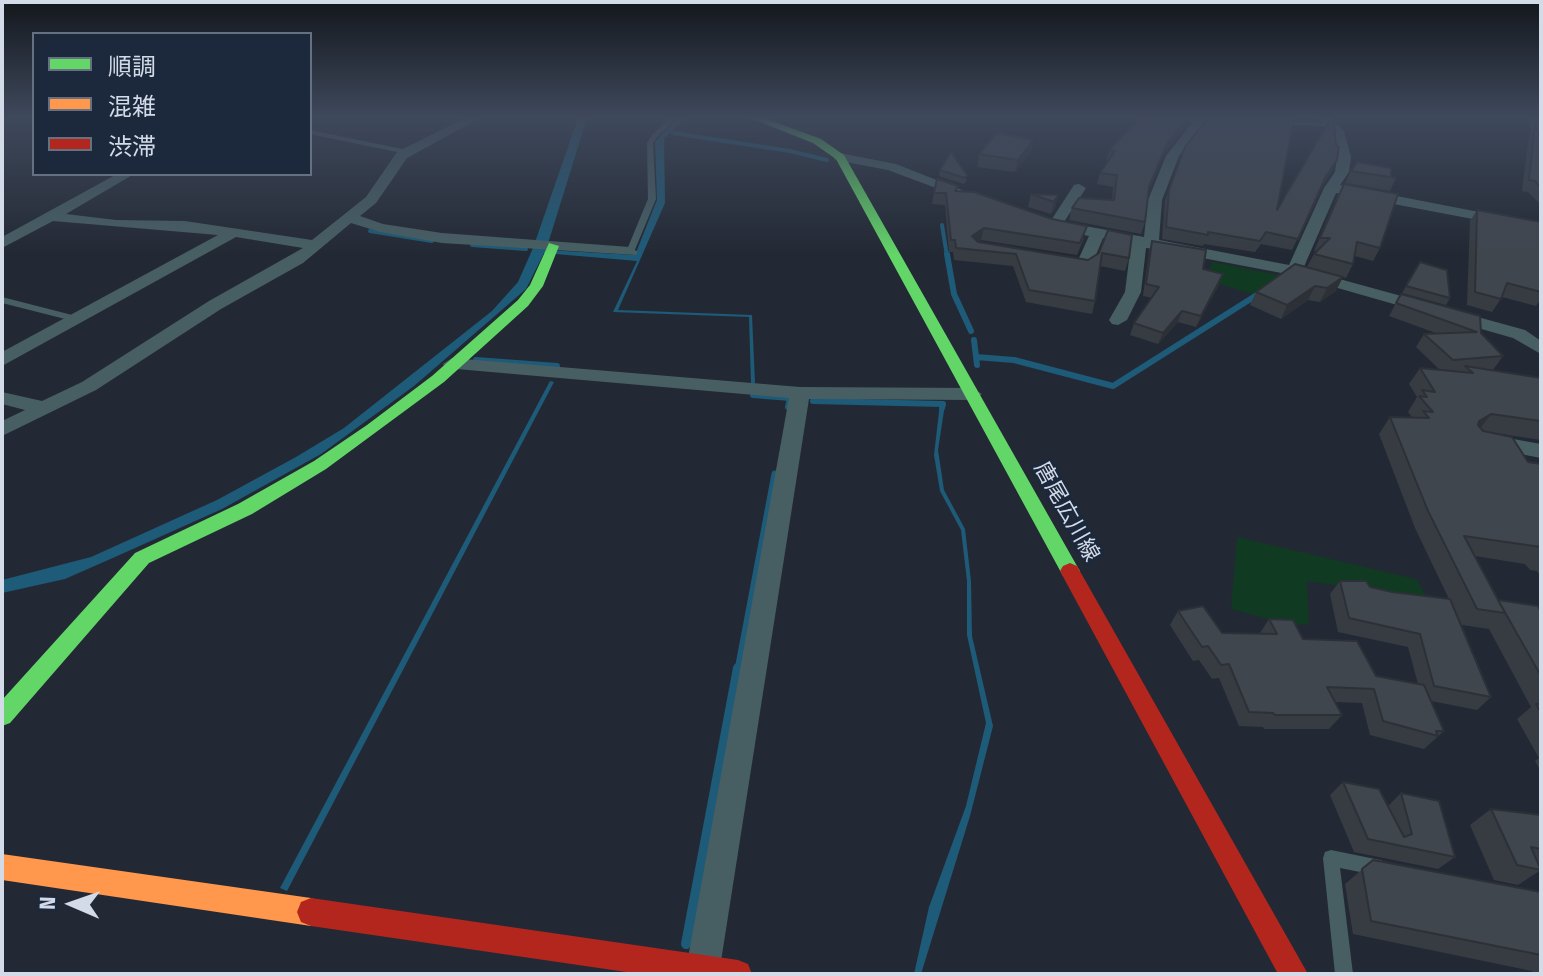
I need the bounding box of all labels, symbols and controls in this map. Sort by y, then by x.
legend [32,32,312,176]
text: 順調 [108,53,156,81]
text: 混雑 [108,93,156,121]
text: 渋滞 [108,133,156,161]
street label: 唐尾広川線 [1028,457,1104,567]
north arrow [32,864,112,944]
text: N [34,896,61,910]

